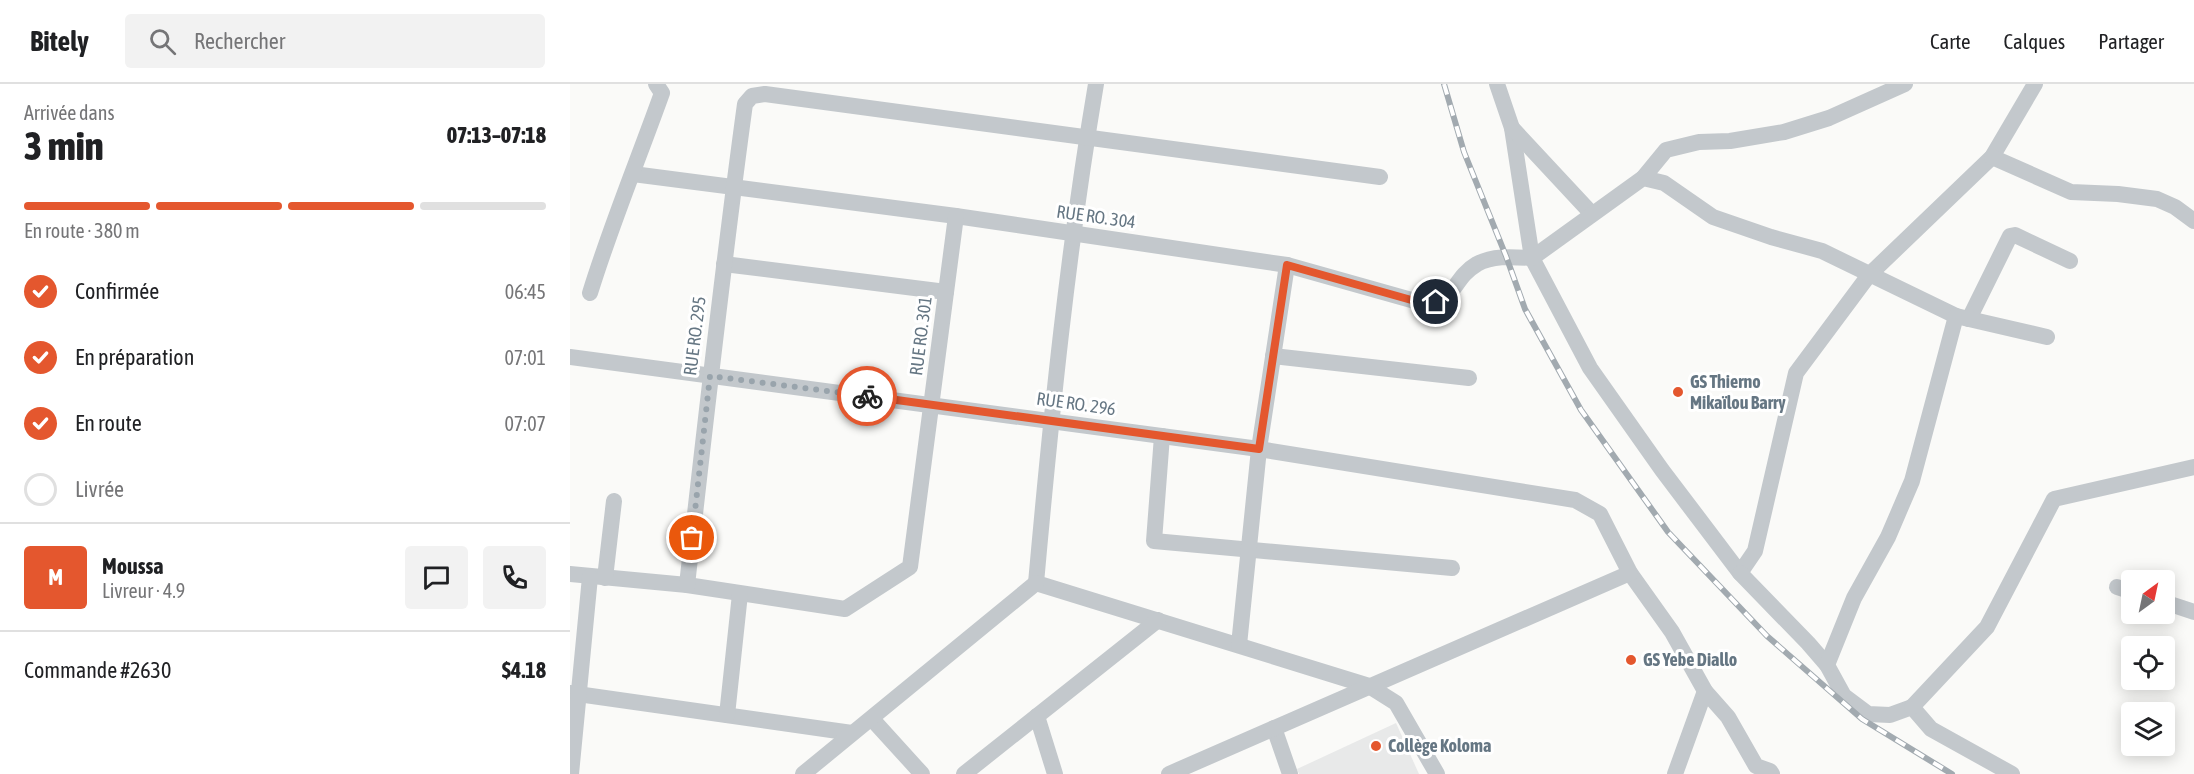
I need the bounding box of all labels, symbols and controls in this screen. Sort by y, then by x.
search box [125,14,545,68]
text: Bitely [30,25,89,57]
icon: search [146,25,179,58]
text: Rechercher [194,28,285,54]
text: Carte [1930,29,1971,53]
text: Calques [2004,29,2065,53]
text: Partager [2098,29,2164,53]
text: Arrivée dans [24,101,115,124]
text: 07:13–07:18 [447,122,546,148]
text: 3 min [24,124,104,168]
street label: RUE RO. 304 [1055,201,1137,232]
text: En route · 380 m [24,219,140,242]
icon: check [24,275,57,308]
pin [1410,276,1461,327]
text: Confirmée [75,278,159,304]
text: 06:45 [505,280,546,303]
icon: home [1419,285,1452,318]
street label: RUE RO. 295 [679,295,710,377]
street label: RUE RO. 301 [905,295,936,377]
icon: check [24,341,57,374]
text: En préparation [75,344,194,370]
text: 07:01 [504,346,546,369]
courier [837,366,897,426]
place label: GS Thierno Mikaïlou Barry [1690,371,1786,413]
icon: bike [851,380,884,413]
marker: GS Thierno Mikaïlou Barry [1671,385,1685,399]
street label: RUE RO. 296 [1035,388,1117,419]
icon: check [24,407,57,440]
text: En route [75,410,142,436]
text: 07:07 [504,412,546,435]
text: Livrée [75,476,124,502]
pin [666,512,717,563]
icon: bag [675,521,708,554]
button: chat [405,546,468,609]
button: phone [483,546,546,609]
text: Moussa [102,553,163,579]
text: M [48,564,63,590]
north arrow [2121,570,2175,624]
map controls [2121,570,2175,756]
text: Livreur · 4.9 [102,579,185,602]
button: locate [2121,636,2175,690]
place label: GS Yebe Diallo [1643,649,1737,670]
marker: GS Yebe Diallo [1624,653,1638,667]
text: Commande #2630 [24,657,171,683]
text: $4.18 [502,657,546,683]
button: layers [2121,702,2175,756]
place label: Collège Koloma [1388,735,1491,756]
marker: Collège Koloma [1369,739,1383,753]

